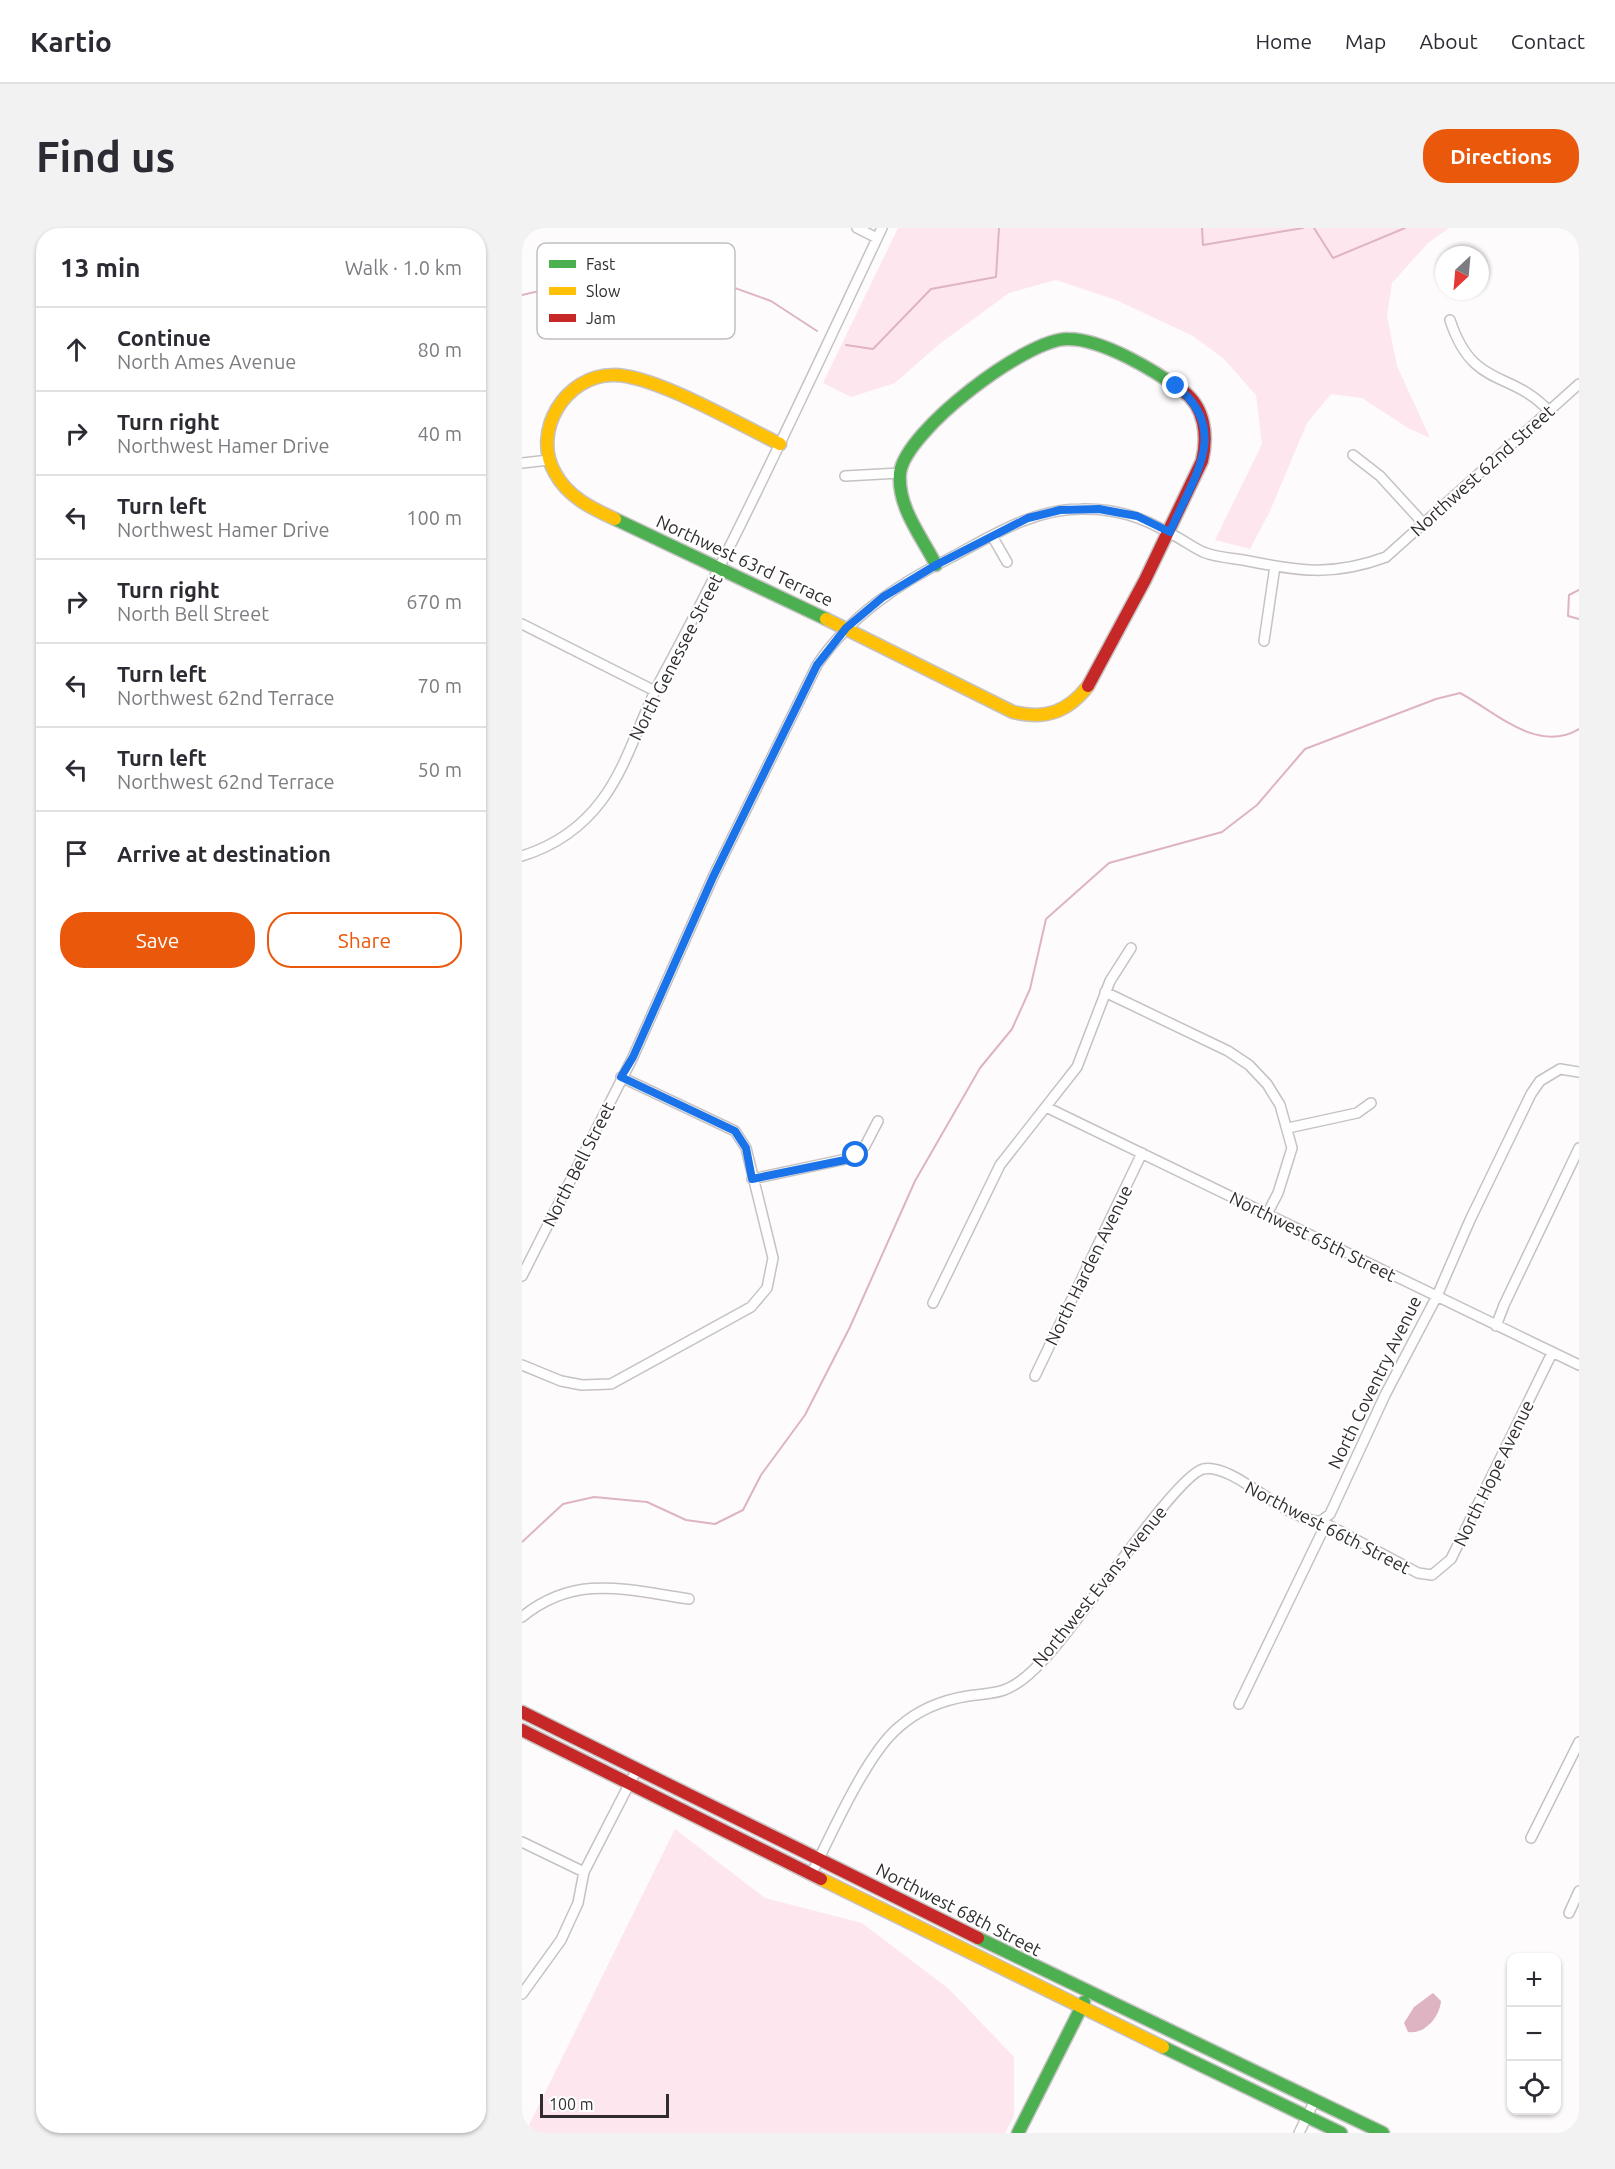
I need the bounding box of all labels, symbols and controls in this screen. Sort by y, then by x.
text: Kartio [30,26,112,57]
text: Home [1255,29,1312,53]
text: Map [1345,29,1386,53]
text: About [1419,29,1478,53]
text: Contact [1511,29,1585,53]
button: Directions [1423,129,1579,183]
text: Find us [36,133,175,180]
legend [537,243,735,339]
north arrow [1435,246,1489,300]
text: 13 min [60,253,140,282]
text: Fast [586,255,616,273]
text: Walk · 1.0 km [345,256,462,279]
text: Slow [586,282,621,300]
text: Jam [586,309,616,327]
text: Continue [117,325,211,350]
icon: ahead [60,333,93,366]
text: 80 m [418,338,462,361]
text: North Ames Avenue [117,350,296,373]
route end [1162,372,1188,398]
street label: Northwest 62nd Street [1406,400,1558,540]
text: Turn right [117,409,219,434]
icon: right [60,417,93,450]
text: 40 m [418,422,462,445]
text: Northwest Hamer Drive [117,434,329,457]
text: Turn left [117,493,207,518]
icon: left [60,501,93,534]
text: 100 m [406,506,462,529]
street label: Northwest 63rd Terrace [654,510,836,610]
text: Northwest Hamer Drive [117,518,329,541]
street label: North Genessee Street [624,571,726,743]
text: Turn right [117,577,219,602]
icon: right [60,585,93,618]
text: 670 m [406,590,462,613]
text: North Bell Street [117,602,269,625]
text: Turn left [117,661,207,686]
icon: left [60,669,93,702]
text: 70 m [418,674,462,697]
text: Northwest 62nd Terrace [117,686,335,709]
text: Turn left [117,745,207,770]
icon: left [60,753,93,786]
text: 50 m [418,758,462,781]
text: Northwest 62nd Terrace [117,770,335,793]
icon: arrive [60,837,93,870]
text: Arrive at destination [117,841,331,866]
button: Save [60,912,255,968]
button: Share [267,912,462,968]
street label: North Bell Street [538,1098,618,1230]
route start [842,1141,868,1167]
street label: North Harden Avenue [1040,1182,1136,1348]
street label: Northwest 65th Street [1227,1187,1399,1285]
street label: North Coventry Avenue [1323,1292,1425,1472]
street label: North Hope Avenue [1449,1397,1537,1549]
street label: Northwest 66th Street [1242,1477,1414,1577]
street label: Northwest Evans Avenue [1028,1502,1170,1670]
street label: Northwest 68th Street [873,1859,1045,1959]
map controls [1507,1953,1561,2115]
button: + [1507,1953,1561,2007]
button: − [1507,2007,1561,2061]
button: locate [1507,2061,1561,2115]
scale bar [540,2091,669,2118]
text: 100 m [549,2095,594,2113]

